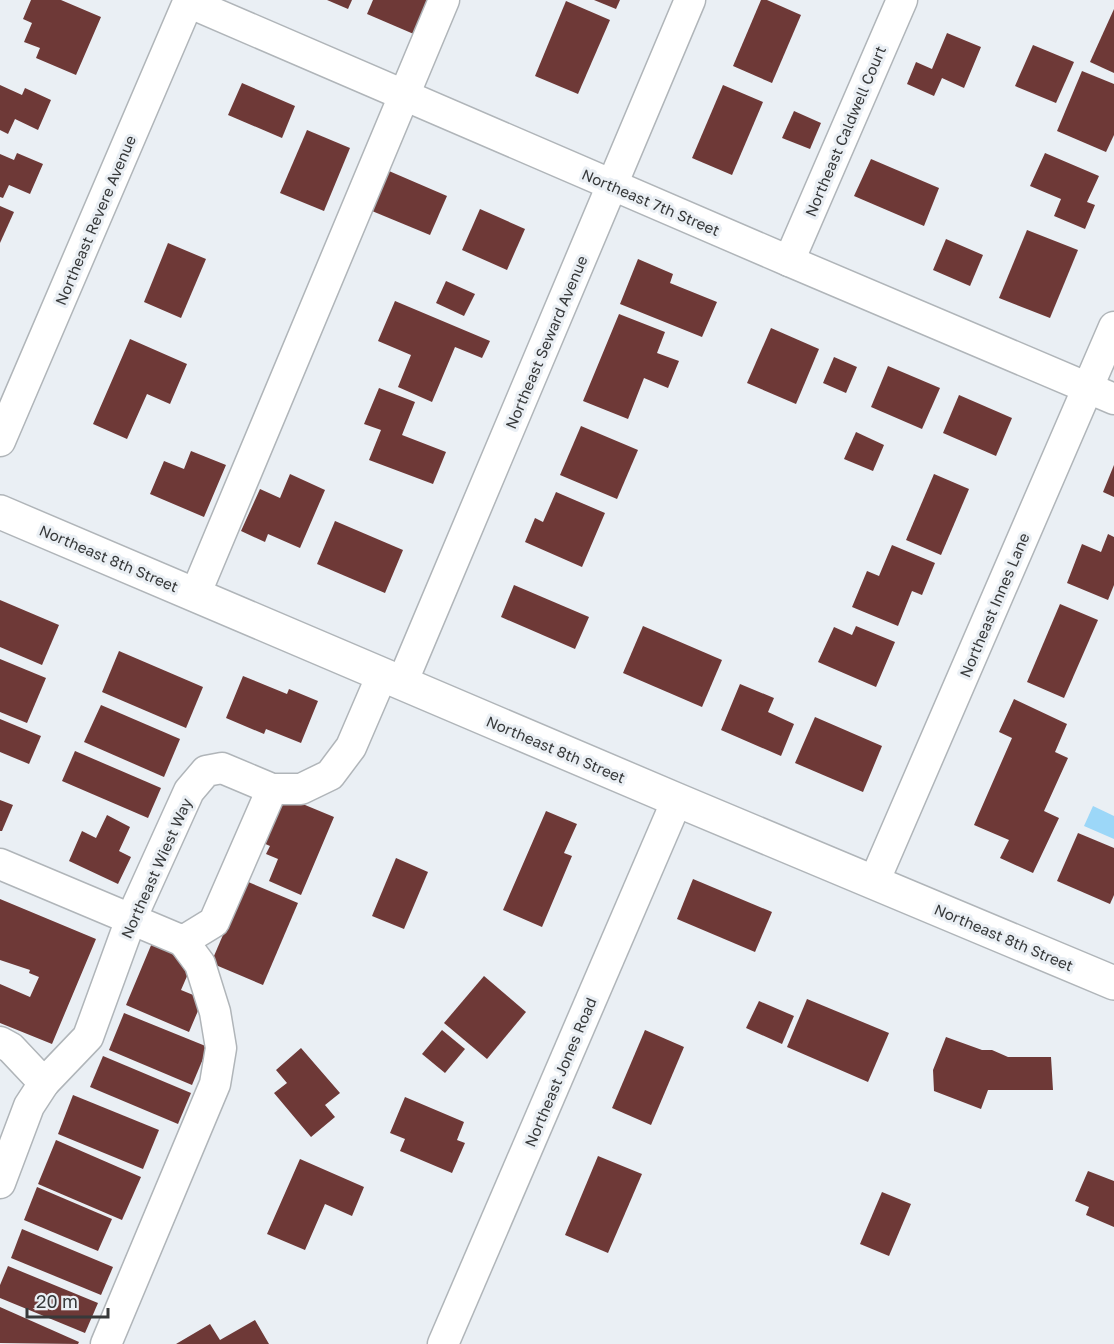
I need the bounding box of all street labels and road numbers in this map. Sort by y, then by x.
street label: Northeast Caldwell Court [801,43,889,219]
street label: Northeast Revere Avenue [51,132,139,308]
street label: Northeast 7th Street [579,165,723,239]
street label: Northeast Seward Avenue [501,252,591,431]
street label: Northeast 8th Street [37,521,181,595]
street label: Northeast Innes Lane [955,530,1033,680]
street label: Northeast 8th Street [484,712,628,786]
street label: Northeast Wiest Way [117,794,195,941]
street label: Northeast 8th Street [932,900,1076,974]
street label: Northeast Jones Road [520,995,600,1149]

